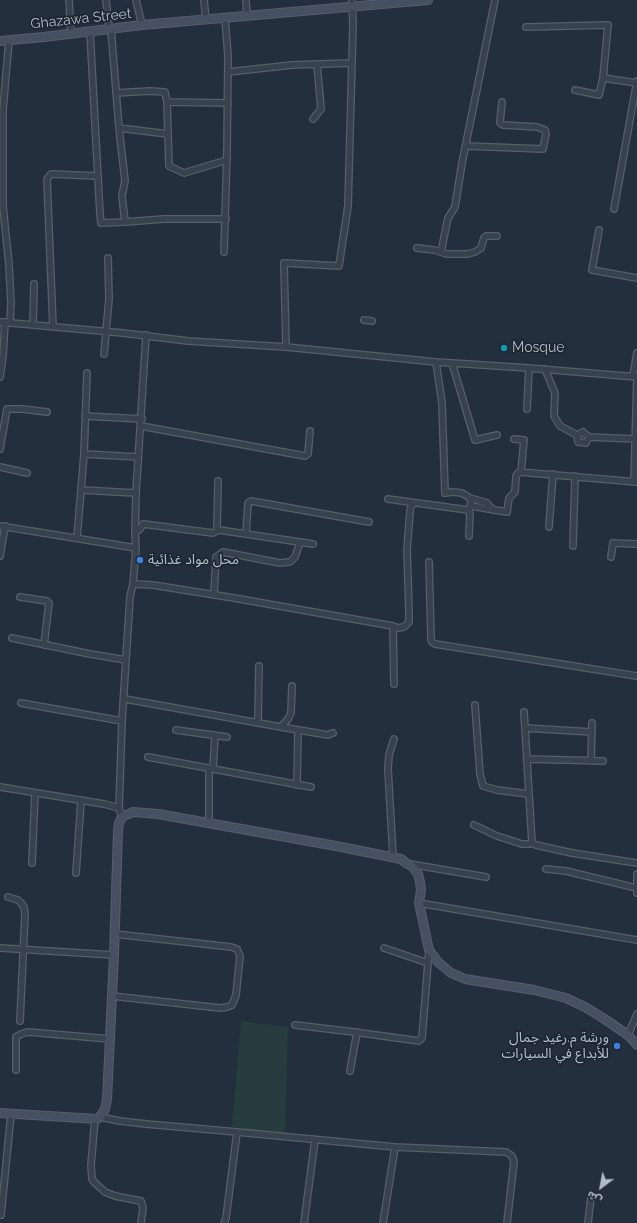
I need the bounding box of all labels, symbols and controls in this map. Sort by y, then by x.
street label: Ghazawa Street [30,5,132,33]
place label: Mosque [512,340,564,356]
marker: Mosque [499,343,509,353]
place label: محل مواد غذائية [148,552,239,568]
marker: محل مواد غذائية [135,555,145,565]
place label: ورشة م.رغيد جمال للأبداع في السيارات [501,1030,609,1062]
marker: ورشة م.رغيد جمال للأبداع في السيارات [612,1041,622,1051]
north arrow [581,1167,621,1207]
text: ش [585,1188,604,1207]

